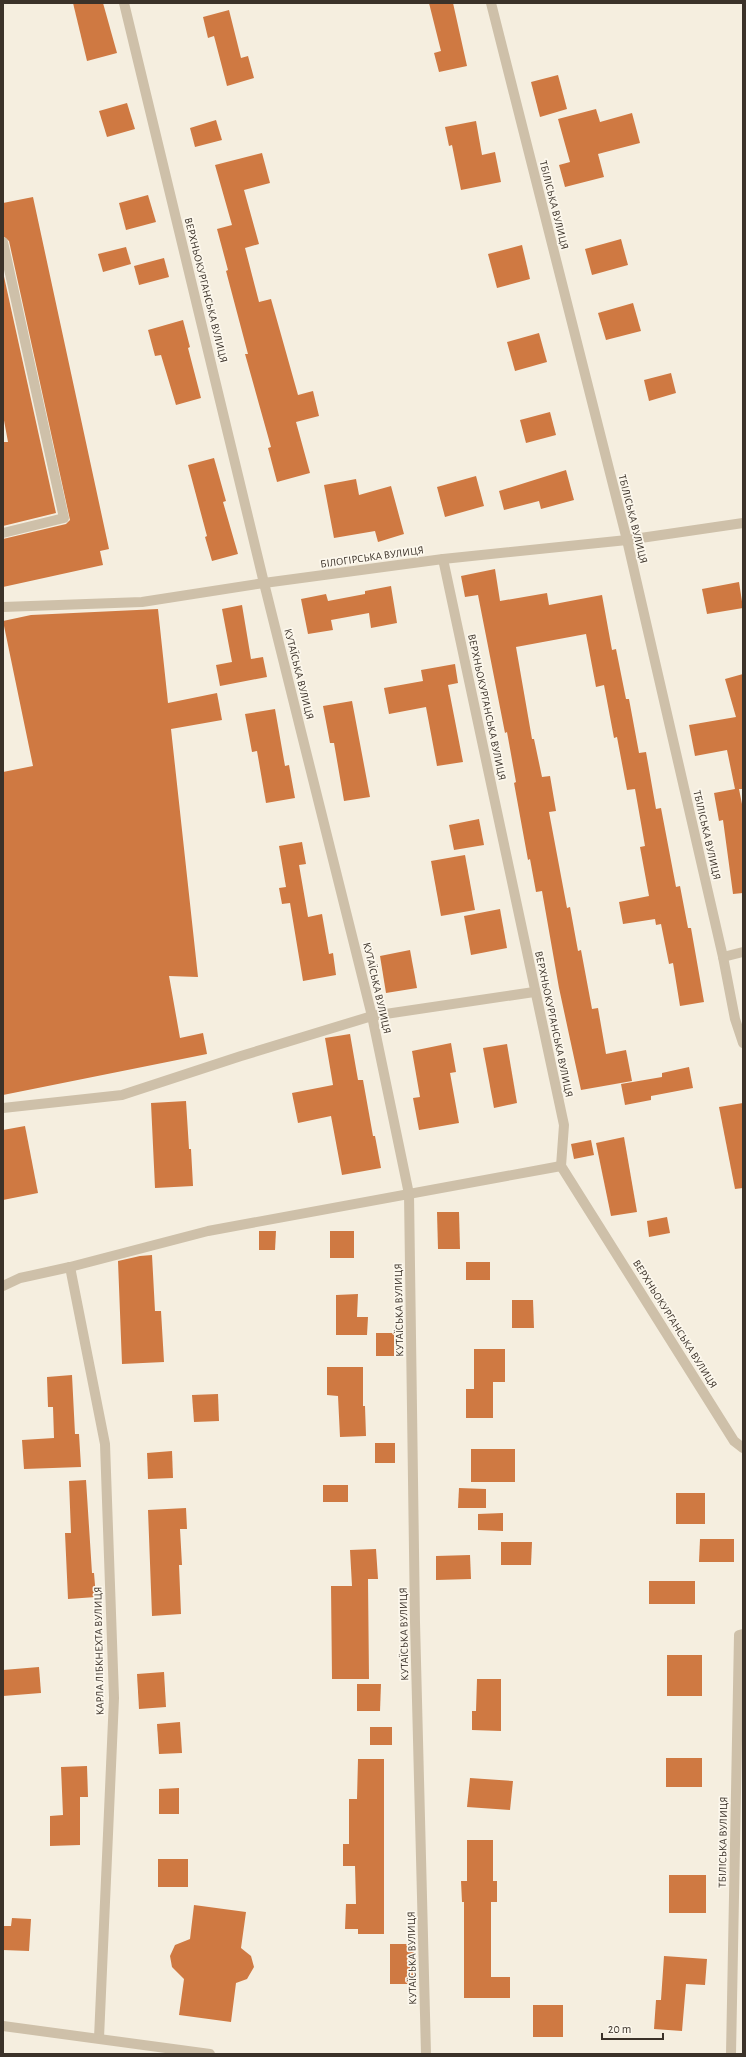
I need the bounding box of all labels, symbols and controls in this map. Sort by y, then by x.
street label: ТБІЛІСЬКА ВУЛИЦЯ [538,159,570,251]
street label: ВЕРХНЬОКУРГАНСЬКА ВУЛИЦЯ [183,216,229,364]
street label: ТБІЛІСЬКА ВУЛИЦЯ [617,473,649,565]
street label: БІЛОГІРСЬКА ВУЛИЦЯ [319,544,425,570]
street label: КУТАЇСЬКА ВУЛИЦЯ [282,627,316,721]
street label: ВЕРХНЬОКУРГАНСЬКА ВУЛИЦЯ [466,633,508,781]
street label: ТБІЛІСЬКА ВУЛИЦЯ [691,789,723,881]
street label: КУТАЇСЬКА ВУЛИЦЯ [361,941,393,1035]
street label: ВЕРХНЬОКУРГАНСЬКА ВУЛИЦЯ [533,950,575,1098]
street label: ВЕРХНЬОКУРГАНСЬКА ВУЛИЦЯ [631,1258,719,1390]
street label: КУТАЇСЬКА ВУЛИЦЯ [393,1263,405,1357]
street label: КАРЛА ЛІБКНЕХТА ВУЛИЦЯ [92,1587,106,1715]
street label: КУТАЇСЬКА ВУЛИЦЯ [398,1587,410,1681]
street label: ТБІЛІСЬКА ВУЛИЦЯ [717,1796,729,1888]
street label: КУТАЇСЬКА ВУЛИЦЯ [406,1911,418,2005]
scale bar [602,2015,663,2041]
text: 20 m [608,2023,631,2035]

